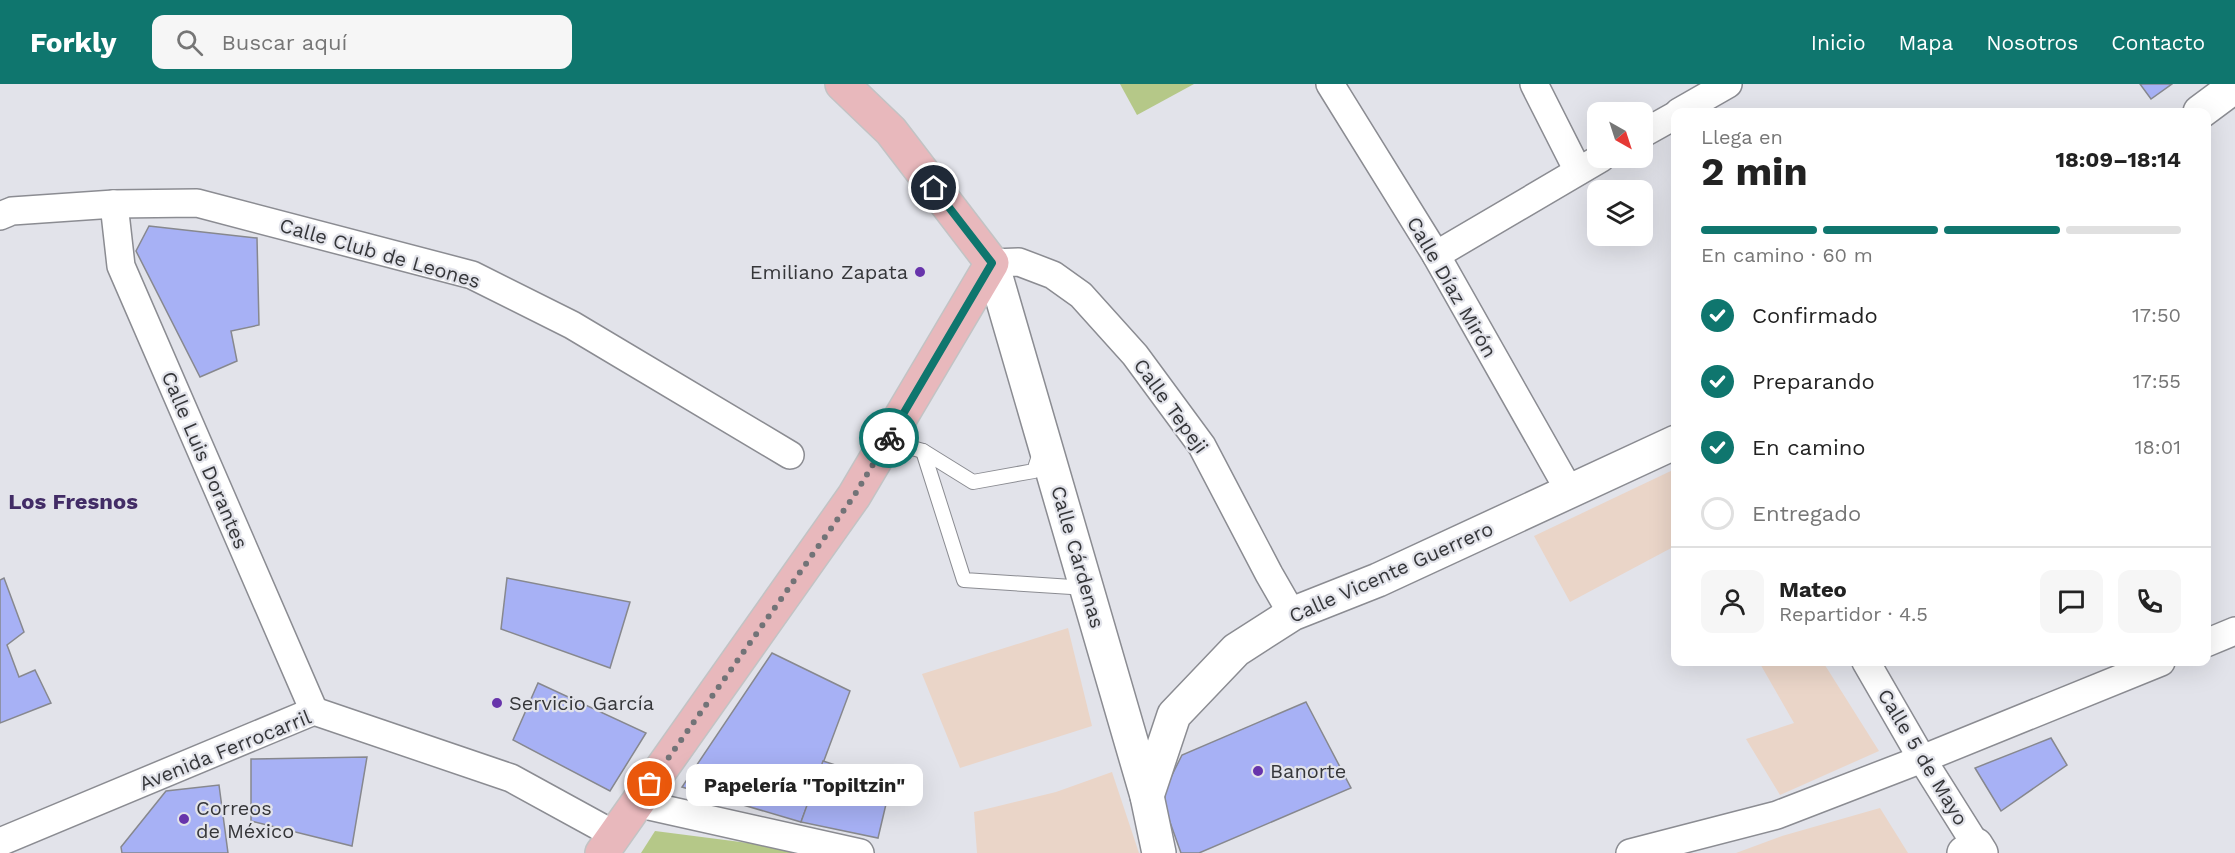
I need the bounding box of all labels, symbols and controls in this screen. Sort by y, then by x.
search box [152,15,572,69]
text: Forkly [30,26,116,59]
icon: search [173,26,206,59]
text: Buscar aquí [221,30,347,55]
text: Inicio [1811,30,1866,55]
text: Mapa [1899,30,1953,55]
text: Nosotros [1986,30,2078,55]
text: Contacto [2111,30,2205,55]
north arrow [1587,102,1653,168]
map controls [1587,102,1653,246]
text: Llega en [1701,125,1783,149]
text: 18:09–18:14 [2055,147,2181,172]
text: 2 min [1701,149,1808,194]
pin [908,162,959,213]
icon: home [917,171,950,204]
button: layers [1587,180,1653,246]
street label: Calle Díaz Mirón [1402,212,1502,362]
street label: Calle Club de Leones [277,213,483,293]
text: En camino · 60 m [1701,243,1873,267]
place label: Emiliano Zapata [750,260,908,284]
marker: Emiliano Zapata [913,265,927,279]
icon: check [1701,299,1734,332]
text: Confirmado [1752,303,1878,328]
text: 17:50 [2132,303,2181,327]
street label: Calle Tepeji [1129,354,1213,458]
icon: check [1701,365,1734,398]
street label: Calle Luis Dorantes [157,368,253,552]
text: Preparando [1752,369,1875,394]
text: 17:55 [2133,369,2181,393]
courier [859,408,919,468]
icon: bike [873,422,906,455]
icon: check [1701,431,1734,464]
text: En camino [1752,435,1866,460]
text: 18:01 [2135,435,2181,459]
street label: Calle Cárdenas [1046,483,1110,631]
district label: Los Fresnos [8,489,138,514]
text: Entregado [1752,501,1861,526]
street label: Calle Vicente Guerrero [1285,516,1497,628]
button: person [1701,570,1764,633]
button: chat [2040,570,2103,633]
button: phone [2118,570,2181,633]
text: Mateo [1779,577,1847,602]
text: Repartidor · 4.5 [1779,602,1928,626]
street label: Calle 5 de Mayo [1873,684,1973,830]
place label: Servicio García [509,691,654,715]
marker: Servicio García [490,696,504,710]
street label: Avenida Ferrocarril [136,705,314,795]
pin [624,758,675,809]
place label: Banorte [1270,759,1346,783]
callout: Papelería "Topiltzin" [686,763,923,805]
marker: Banorte [1251,764,1265,778]
icon: bag [633,767,666,800]
text: Papelería "Topiltzin" [704,773,905,797]
place label: Correos de México [196,796,294,843]
marker: Correos de México [177,812,191,826]

